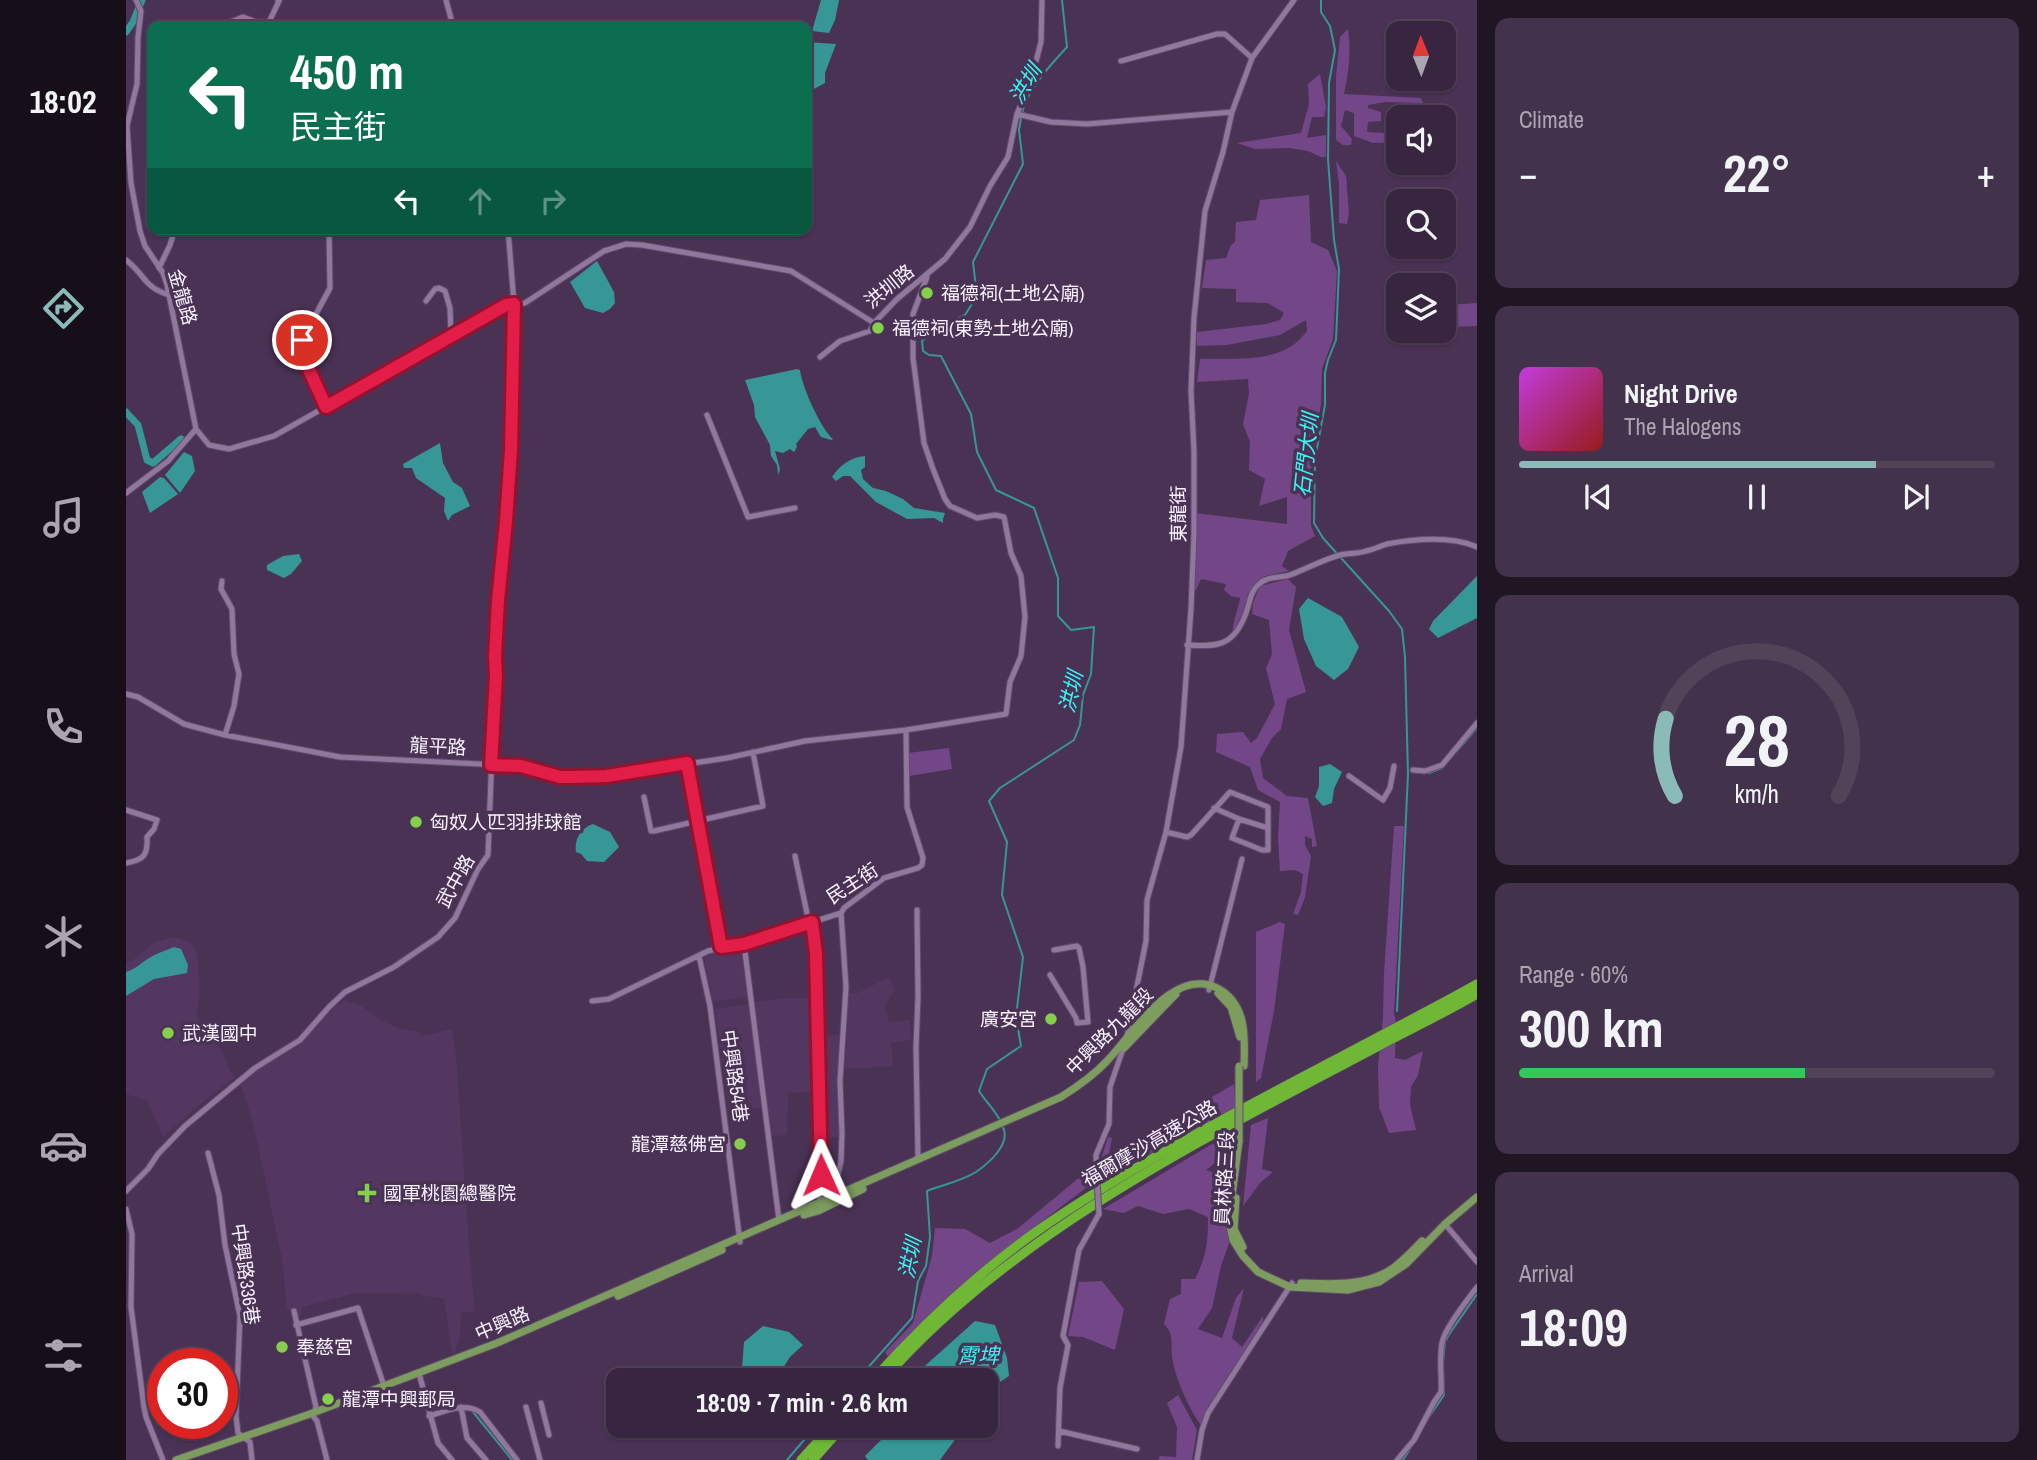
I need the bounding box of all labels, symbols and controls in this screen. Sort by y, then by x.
north arrow [1386,21,1456,91]
map controls [1386,21,1456,343]
text: 450 m [290,38,404,104]
icon: left [175,49,266,140]
water label: 洪圳 [1002,56,1050,109]
text: 18:02 [29,80,97,123]
text: Climate [1519,104,1584,135]
text: 民主街 [290,105,386,148]
button: sound [1386,105,1456,175]
text: 22° [1723,138,1791,208]
text: − [1519,148,1537,199]
text: + [1977,148,1995,199]
icon: left [388,182,426,220]
icon: ahead [461,182,499,220]
icon: right [534,182,572,220]
button: search [1386,189,1456,259]
street label: 洪圳路 [859,258,919,314]
street label: 金龍路 [163,266,203,328]
button: layers [1386,273,1456,343]
place label: 福德祠(土地公廟) [941,280,1084,306]
icon: directions [39,284,88,333]
marker: 福德祠(土地公廟) [919,285,935,301]
pin [272,310,332,370]
place label: 福德祠(東勢土地公廟) [892,315,1073,341]
marker: 福德祠(東勢土地公廟) [870,320,886,336]
icon: arrive [283,321,321,359]
text: Night Drive [1624,376,1738,411]
water label: 石門大圳 [1287,409,1325,498]
text: The Halogens [1624,411,1741,442]
icon: previous [1579,478,1617,516]
icon: pause [1738,478,1776,516]
icon: next [1897,478,1935,516]
street label: 東龍街 [1165,485,1191,543]
icon: music [39,493,88,542]
water label: 洪圳 [1052,665,1091,716]
text: 28 [1724,691,1790,789]
icon: phone [39,702,88,751]
street label: 龍平路 [409,732,467,760]
text: km/h [1735,777,1779,811]
place label: 匈奴人匹羽排球館 [430,809,582,835]
marker: 匈奴人匹羽排球館 [408,814,424,830]
street label: 武中路 [430,850,480,912]
street label: 民主街 [821,857,883,909]
icon: climate [39,912,88,961]
text: Range · 60% [1519,959,1628,990]
street label: 中興路九龍段 [1059,981,1159,1081]
text: 300 km [1519,993,1664,1063]
place label: 廣安宮 [980,1006,1037,1032]
marker: 廣安宮 [1043,1011,1059,1027]
place label: 武漢國中 [182,1020,258,1046]
marker: 武漢國中 [160,1025,176,1041]
street label: 中興路54巷 [716,1028,754,1124]
street label: 福爾摩沙高速公路 [1077,1094,1221,1192]
icon: car [39,1121,88,1170]
street label: 員林路三段 [1209,1130,1239,1226]
place label: 龍潭慈佛宮 [631,1131,726,1157]
marker: 龍潭慈佛宮 [732,1136,748,1152]
position arrow [784,1138,858,1212]
place label: 國軍桃園總醫院 [383,1180,516,1206]
marker: 國軍桃園總醫院 [357,1183,377,1203]
street label: 中興路336巷 [226,1222,266,1326]
water label: 洪圳 [892,1232,929,1281]
text: Arrival [1519,1258,1574,1289]
text: 18:09 [1519,1292,1628,1362]
street label: 中興路 [471,1300,533,1346]
icon: filters [39,1331,88,1380]
place label: 奉慈宮 [296,1334,353,1360]
marker: 奉慈宮 [274,1339,290,1355]
water label: 霄埤 [957,1341,1002,1370]
speed limit sign: 30 [147,1348,238,1439]
text: 18:09 · 7 min · 2.6 km [696,1385,908,1420]
place label: 龍潭中興郵局 [342,1386,456,1412]
marker: 龍潭中興郵局 [320,1391,336,1407]

